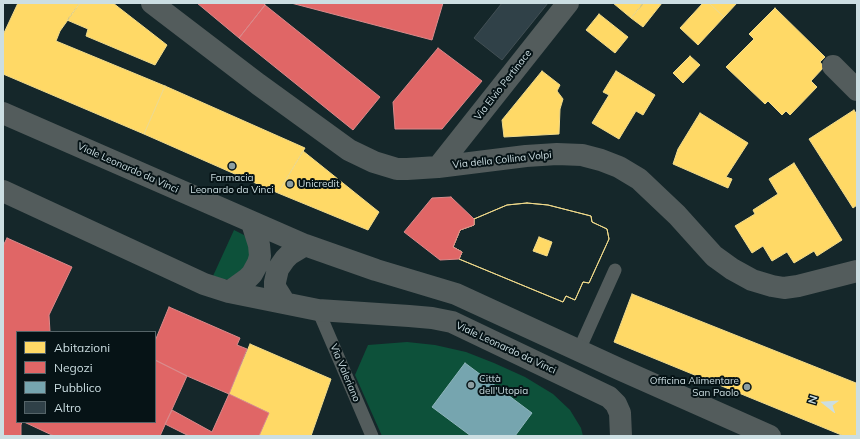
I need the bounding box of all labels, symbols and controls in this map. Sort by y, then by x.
street label: Via Elvio Pertinace [472,47,534,123]
street label: Viale Leonardo da Vinci [76,140,180,196]
street label: Via della Collina Volpi [452,149,552,171]
marker: Farmacia Leonardo da Vinci [227,161,237,171]
place label: Farmacia Leonardo da Vinci [190,172,274,196]
place label: Unicredit [298,178,339,190]
marker: Unicredit [285,179,295,189]
street label: Viale Leonardo da Vinci [454,319,558,377]
legend [16,331,156,423]
text: Abitazioni [54,340,110,355]
street label: Via Valeriano [327,342,363,404]
text: Negozi [54,360,93,375]
place label: Città dell'Utopia [479,373,528,396]
place label: Officina Alimentare San Paolo [650,375,739,398]
text: Pubblico [54,380,101,395]
marker: Città dell'Utopia [466,380,476,390]
marker: Officina Alimentare San Paolo [742,382,752,392]
north arrow [804,383,844,423]
text: N [805,393,820,406]
text: Altro [54,400,81,415]

